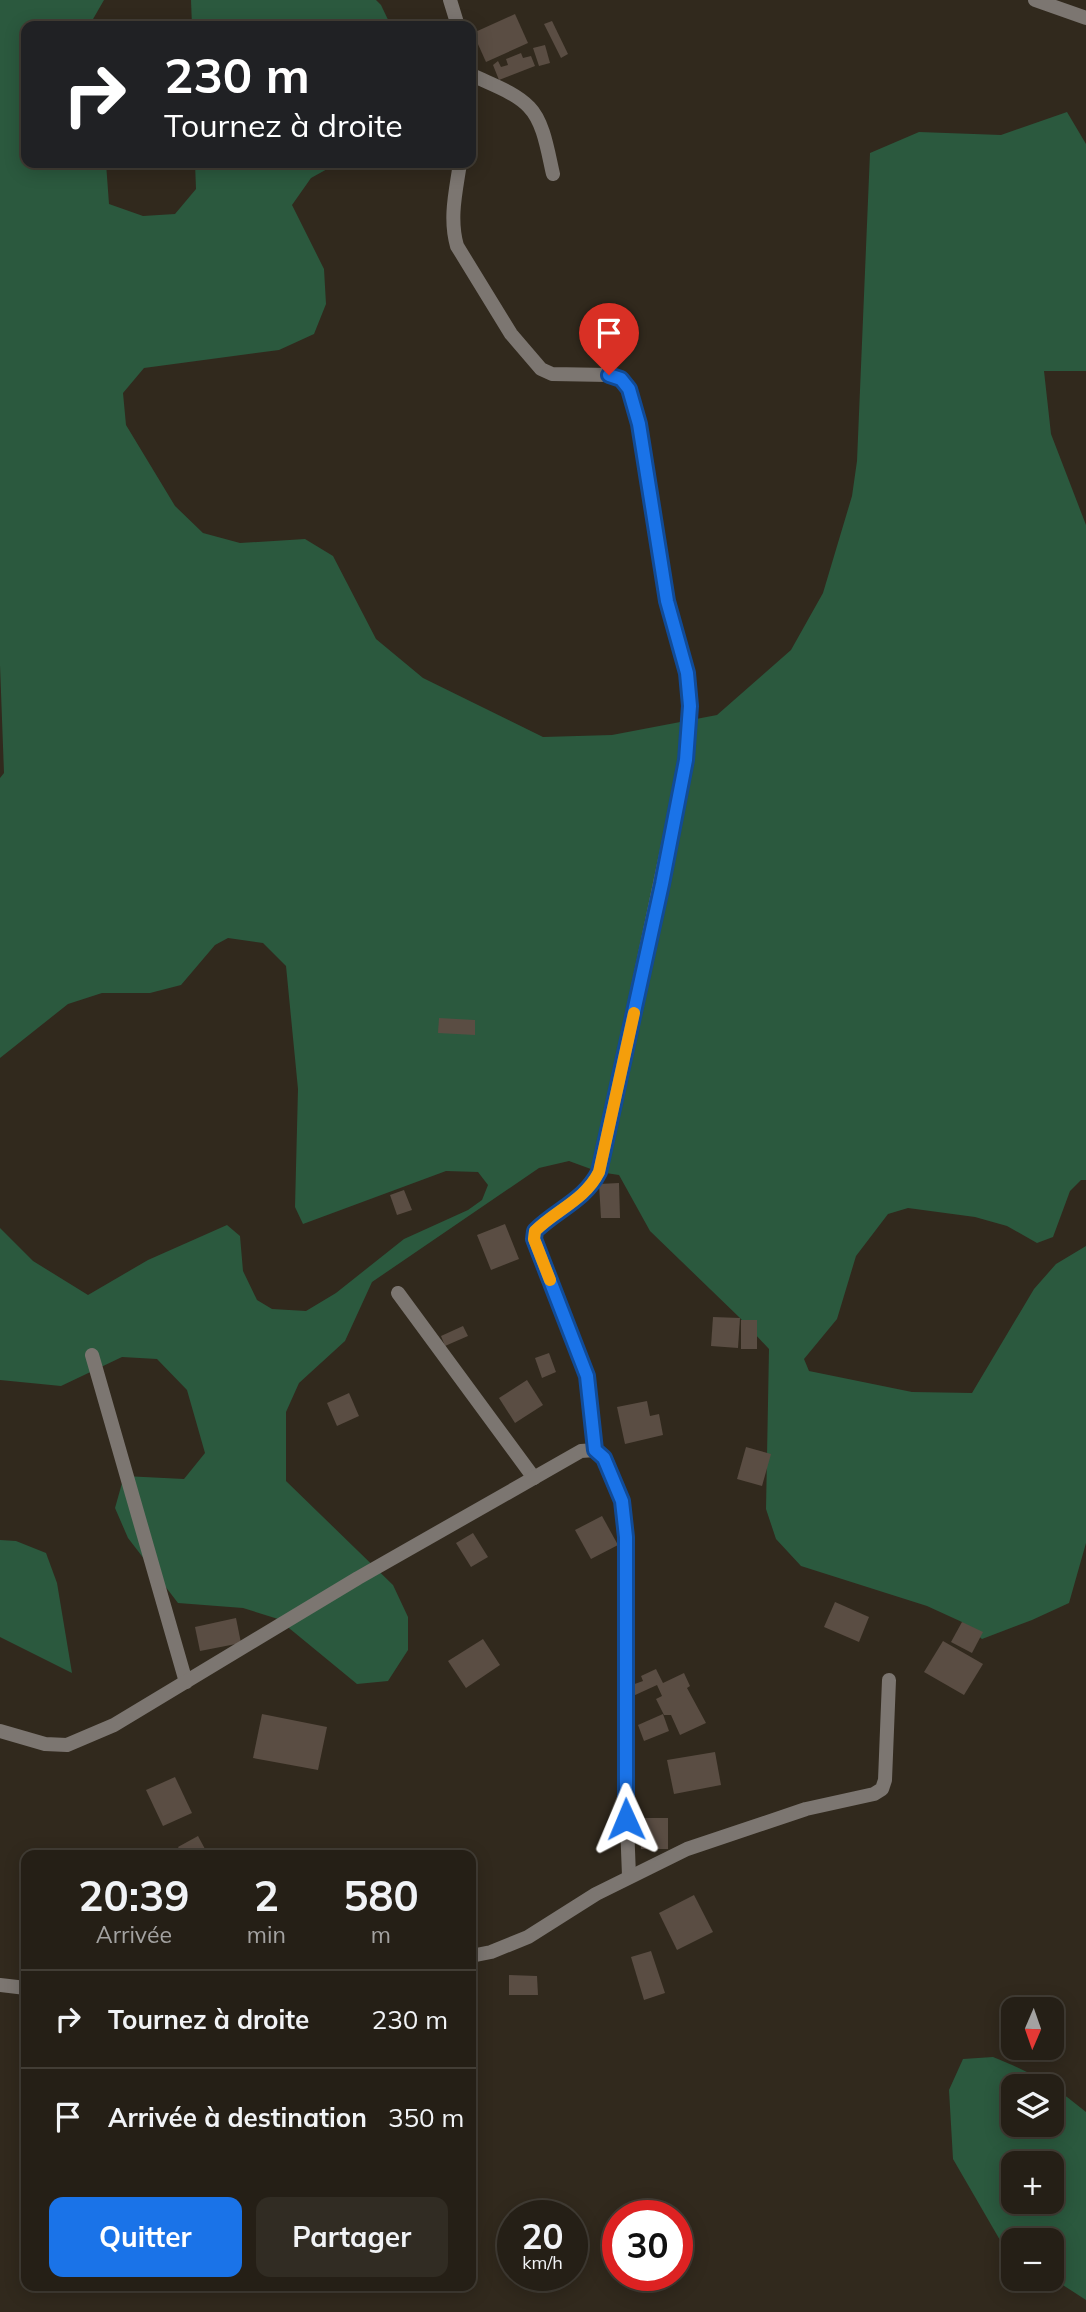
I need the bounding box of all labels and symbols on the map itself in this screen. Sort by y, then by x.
pin [579,303,639,375]
position arrow [589,1782,663,1856]
north arrow [1001,1997,1064,2060]
speed limit sign: 30 [602,2200,693,2291]

